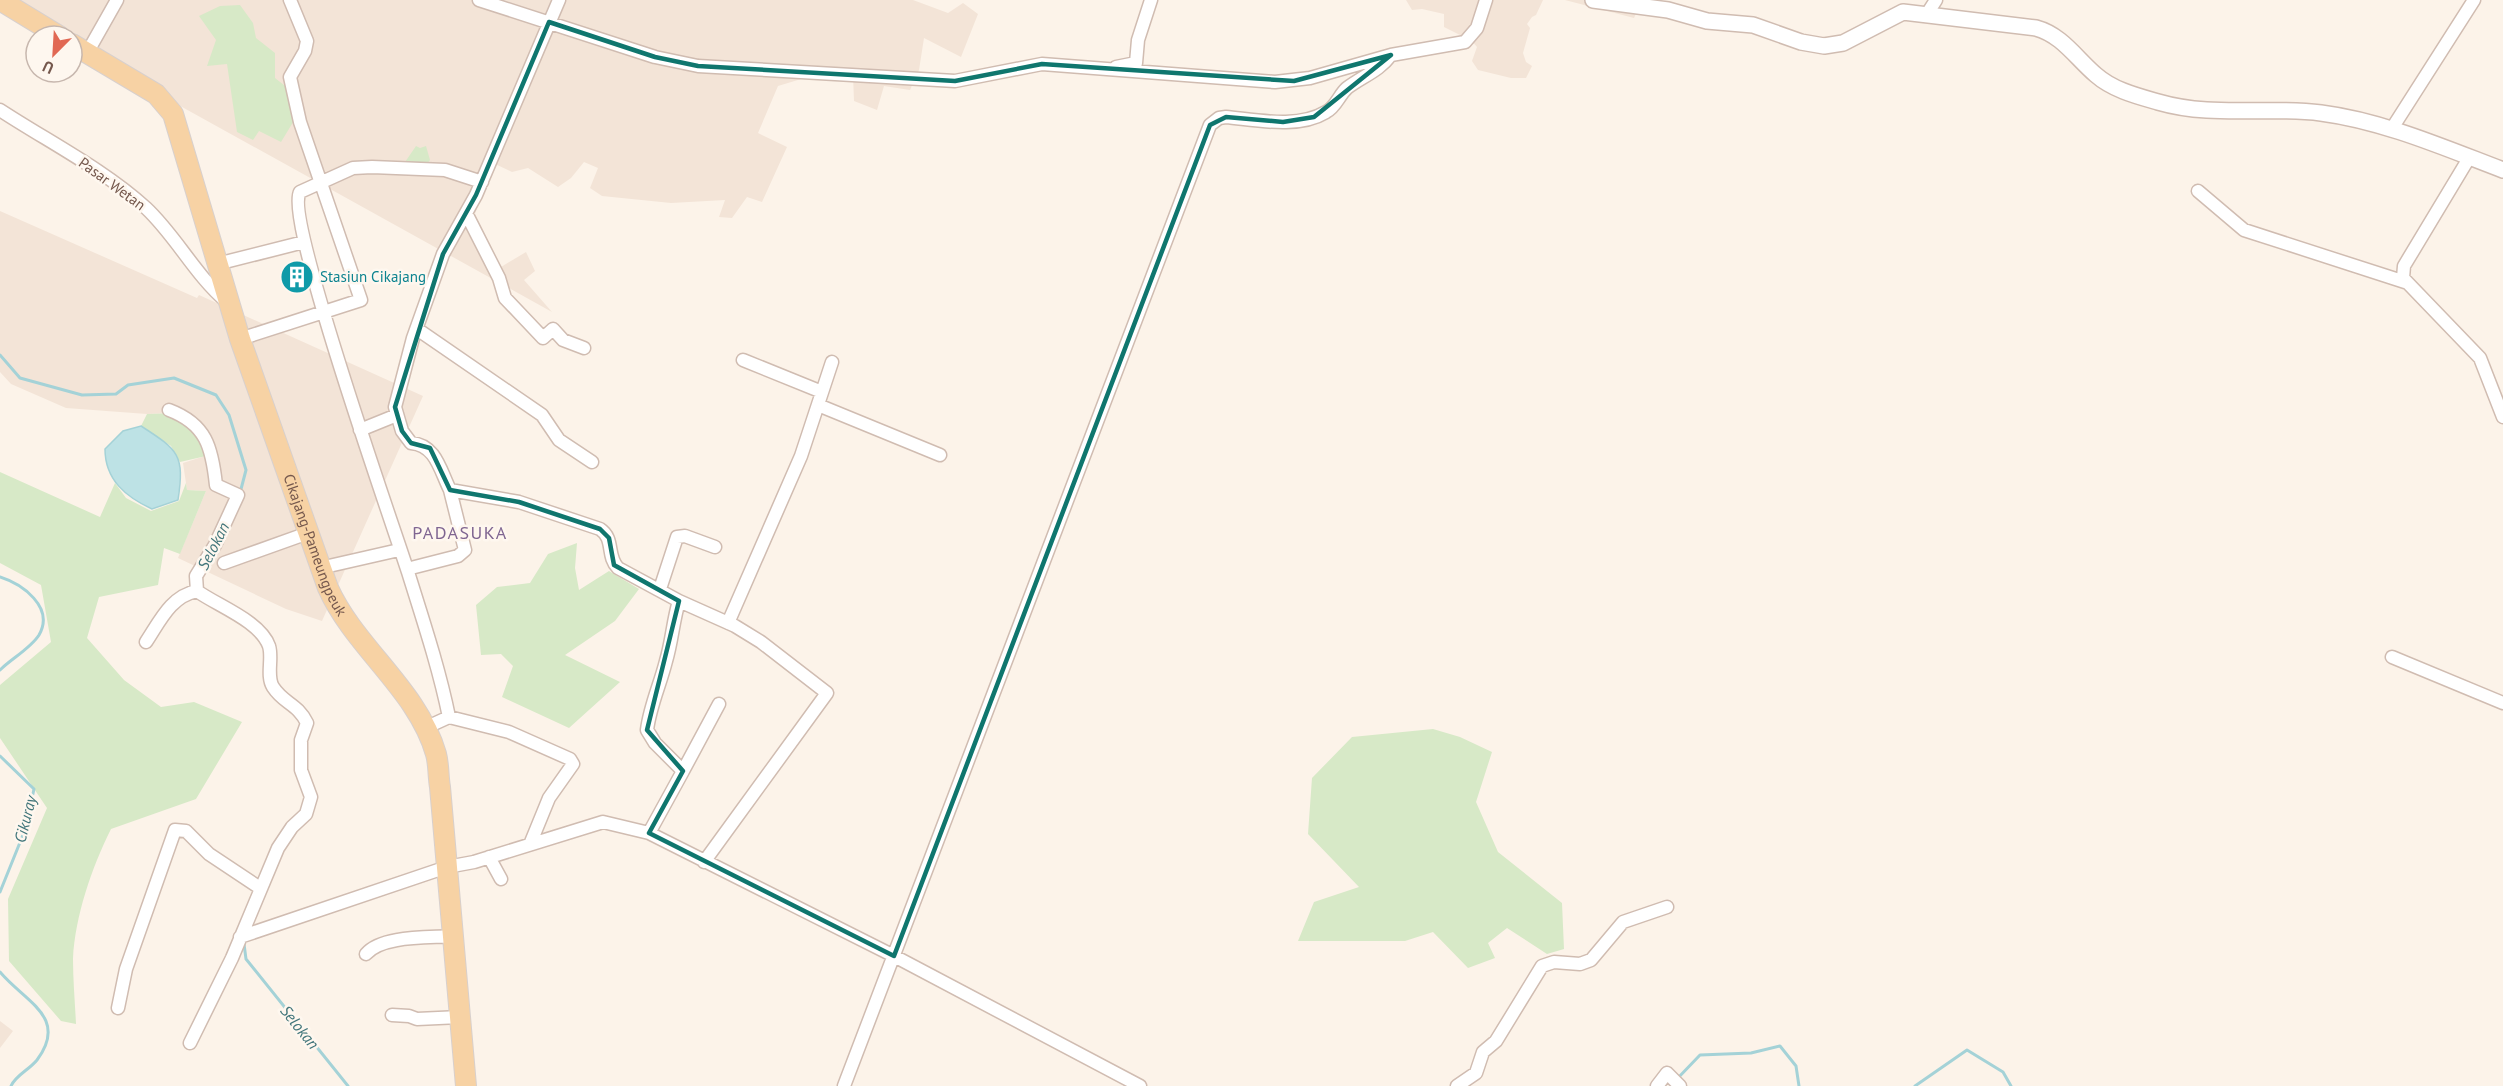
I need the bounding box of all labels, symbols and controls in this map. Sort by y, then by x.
north arrow [24,24,84,84]
text: U [39,57,57,79]
street label: Pasar Wetan [75,153,149,214]
building icon: Stasiun Cikajang [279,259,315,295]
place label: Stasiun Cikajang [320,267,426,286]
street label: Cikajang-Pameungpeuk [279,471,352,620]
water label: Selokan [193,519,233,573]
district label: PADASUKA [412,521,508,544]
water label: Cikuray [10,792,41,845]
water label: Selokan [276,1001,324,1053]

